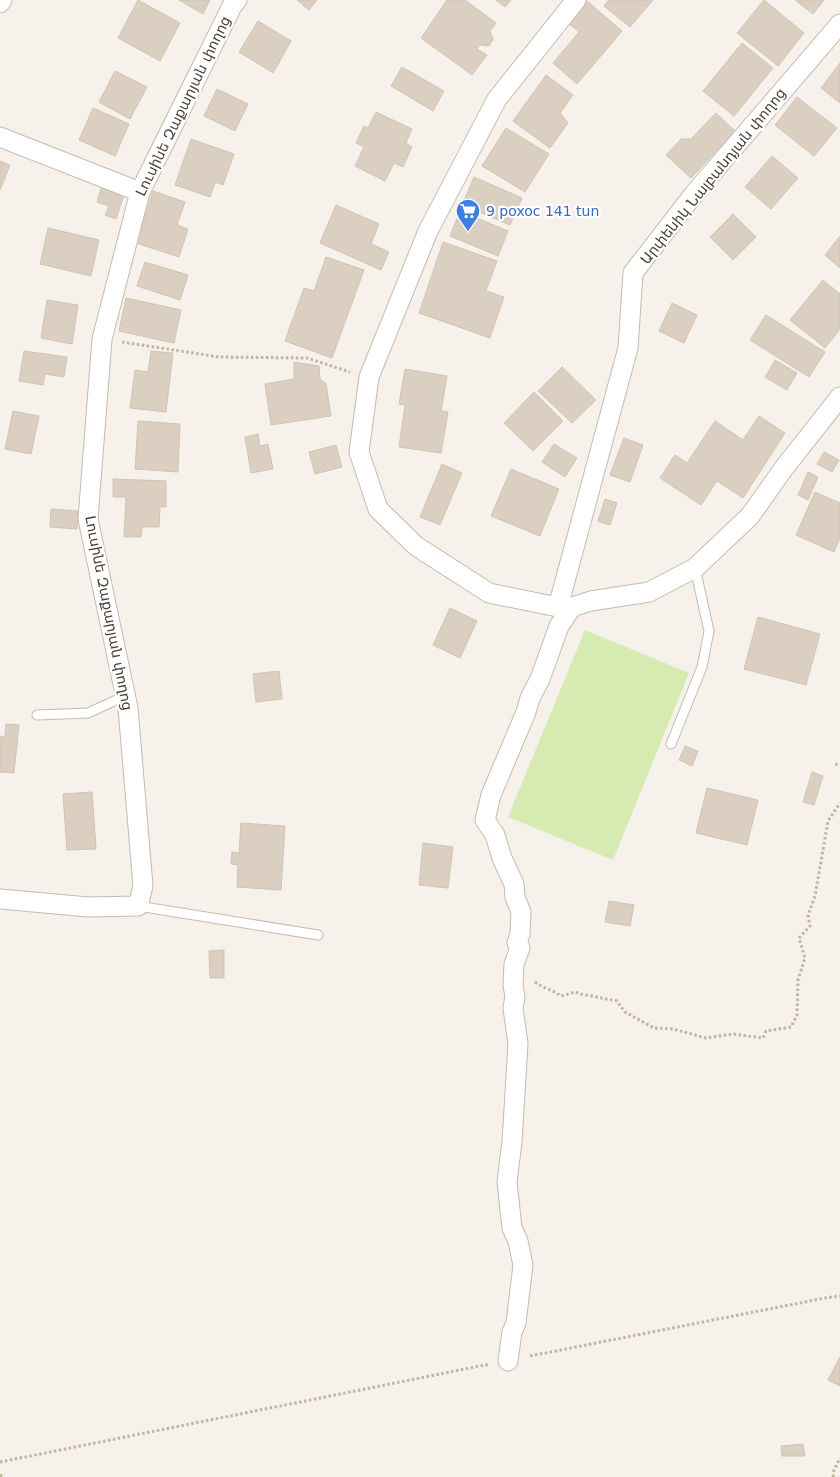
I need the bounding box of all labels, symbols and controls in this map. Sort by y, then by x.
street label: Լուսինե Զաքարյան փողոց [132,13,234,199]
street label: Արփենիկ Նալբանդյան փողոց [637,85,789,267]
supermarket icon: 9 poxoc 141 tun [455,198,481,232]
place label: 9 poxoc 141 tun [486,203,599,219]
street label: Լուսինե Զաքարյան փողոց [82,514,136,712]

